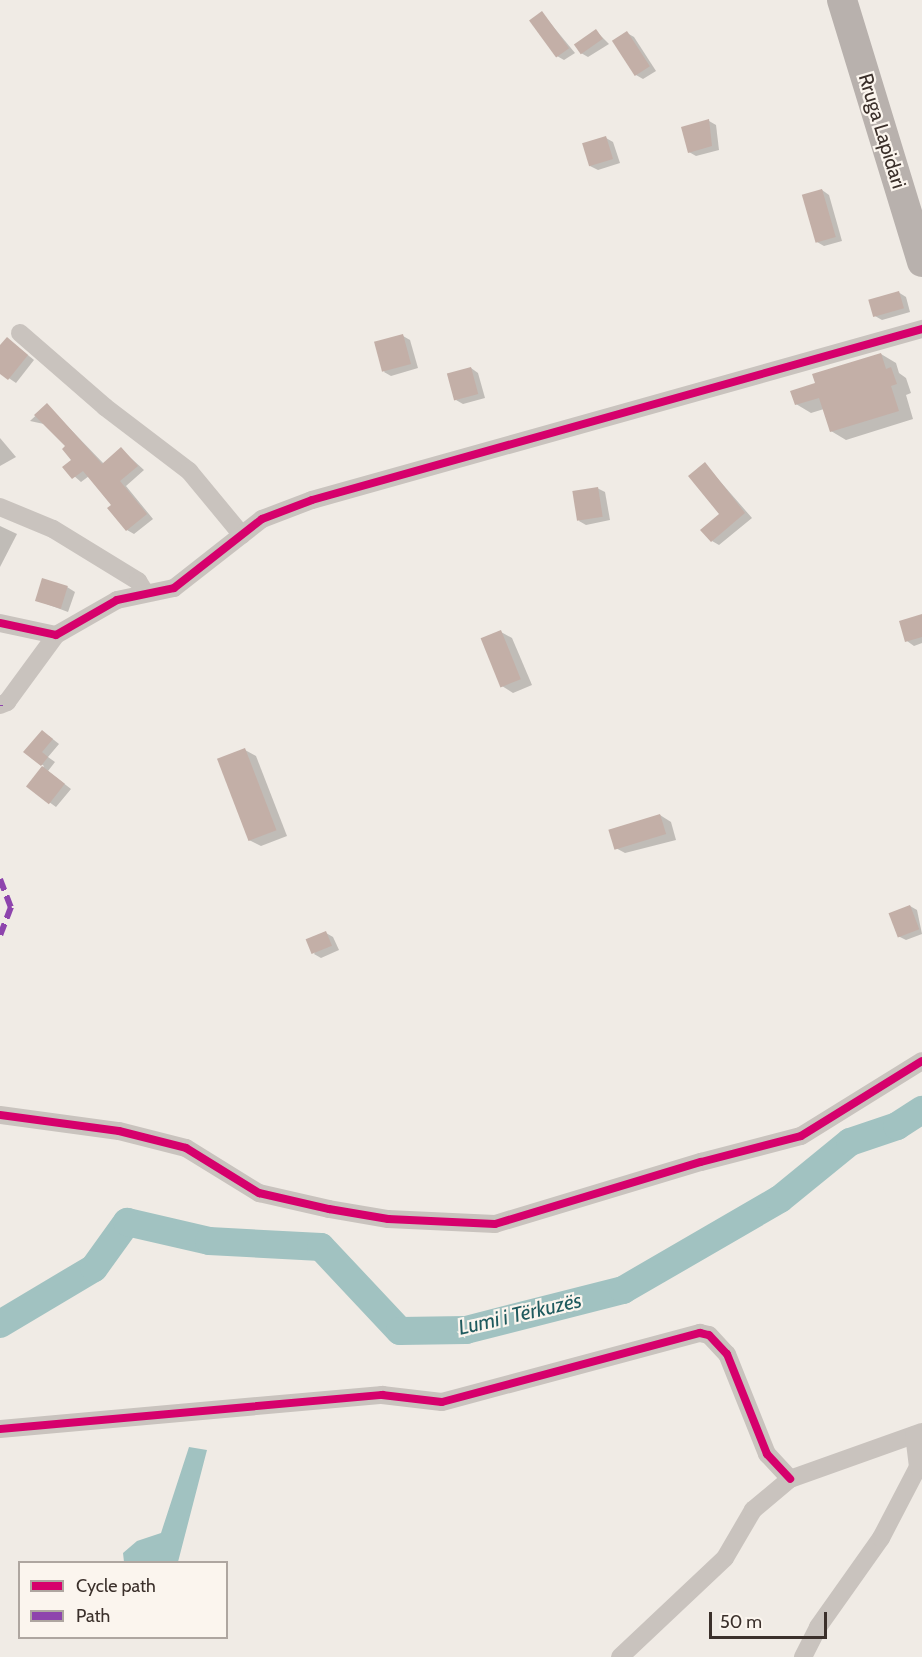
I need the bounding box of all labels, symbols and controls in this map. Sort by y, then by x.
street label: Rruga Lapidari [853,71,911,191]
water label: Lumi i Tërkuzës [456,1288,584,1340]
legend [18,1561,228,1639]
text: Cycle path [76,1575,156,1597]
scale bar [712,1600,830,1638]
text: Path [76,1605,110,1627]
text: 50 m [720,1611,762,1633]

